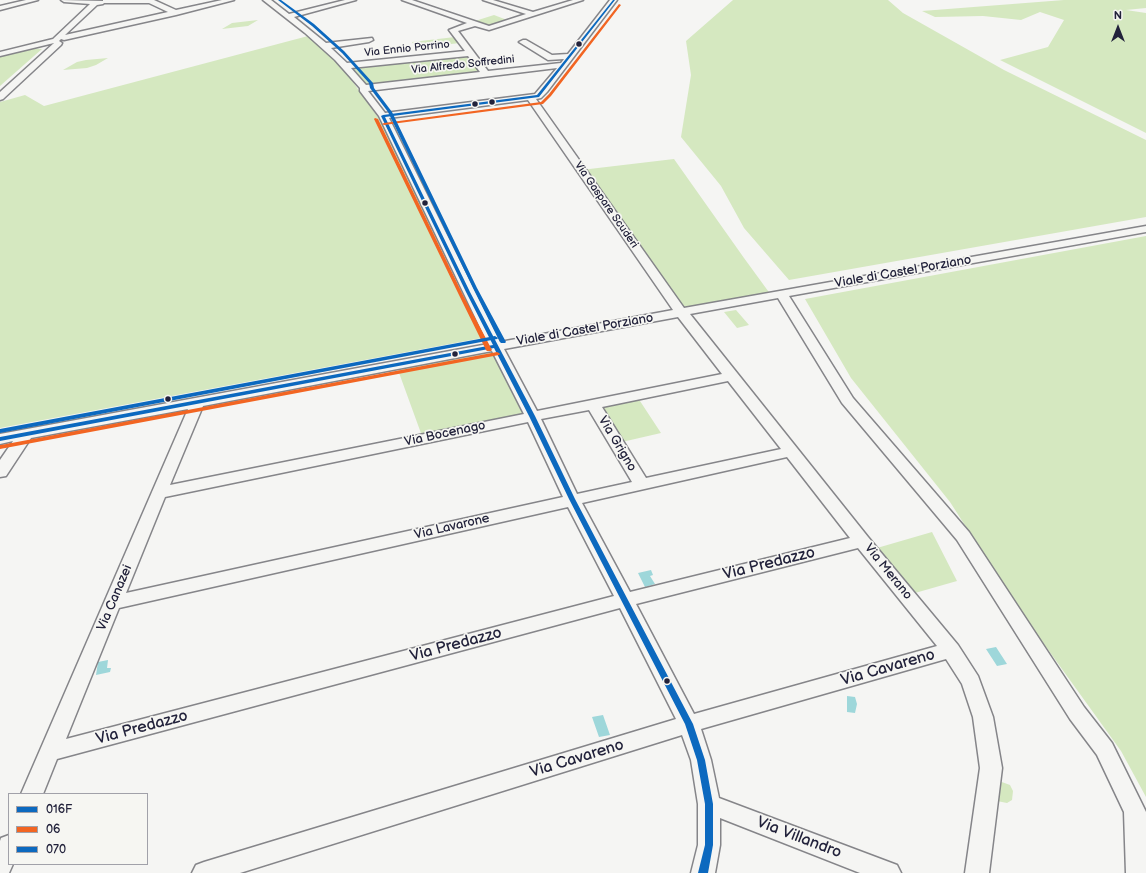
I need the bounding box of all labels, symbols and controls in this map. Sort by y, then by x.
north arrow [1098,8,1138,48]
text: N [1114,9,1122,22]
street label: Via Ennio Porrino [364,38,450,60]
unlabelled marker [574,39,584,49]
street label: Via Alfredo Soffredini [411,53,515,77]
unlabelled marker [487,97,497,107]
unlabelled marker [470,99,480,109]
street label: Via Gaspare Scuderi [571,159,641,251]
unlabelled marker [420,198,430,208]
street label: Viale di Castel Porziano [833,252,973,292]
street label: Viale di Castel Porziano [515,310,655,350]
unlabelled marker [450,349,460,359]
unlabelled marker [163,394,173,404]
street label: Via Grigno [594,414,640,474]
street label: Via Bocenago [403,418,487,450]
street label: Via Lavarone [413,511,491,543]
street label: Via Merano [861,541,915,603]
street label: Via Predazzo [721,543,817,585]
street label: Via Canazei [94,563,136,633]
street label: Via Predazzo [408,624,504,666]
street label: Via Cavareno [839,645,937,691]
unlabelled marker [662,676,672,686]
street label: Via Predazzo [94,707,190,749]
street label: Via Cavareno [528,736,626,782]
legend [8,793,148,865]
text: 016F [46,802,72,817]
street label: Via Villandro [754,813,844,863]
text: 06 [46,822,60,837]
text: 070 [46,842,66,857]

